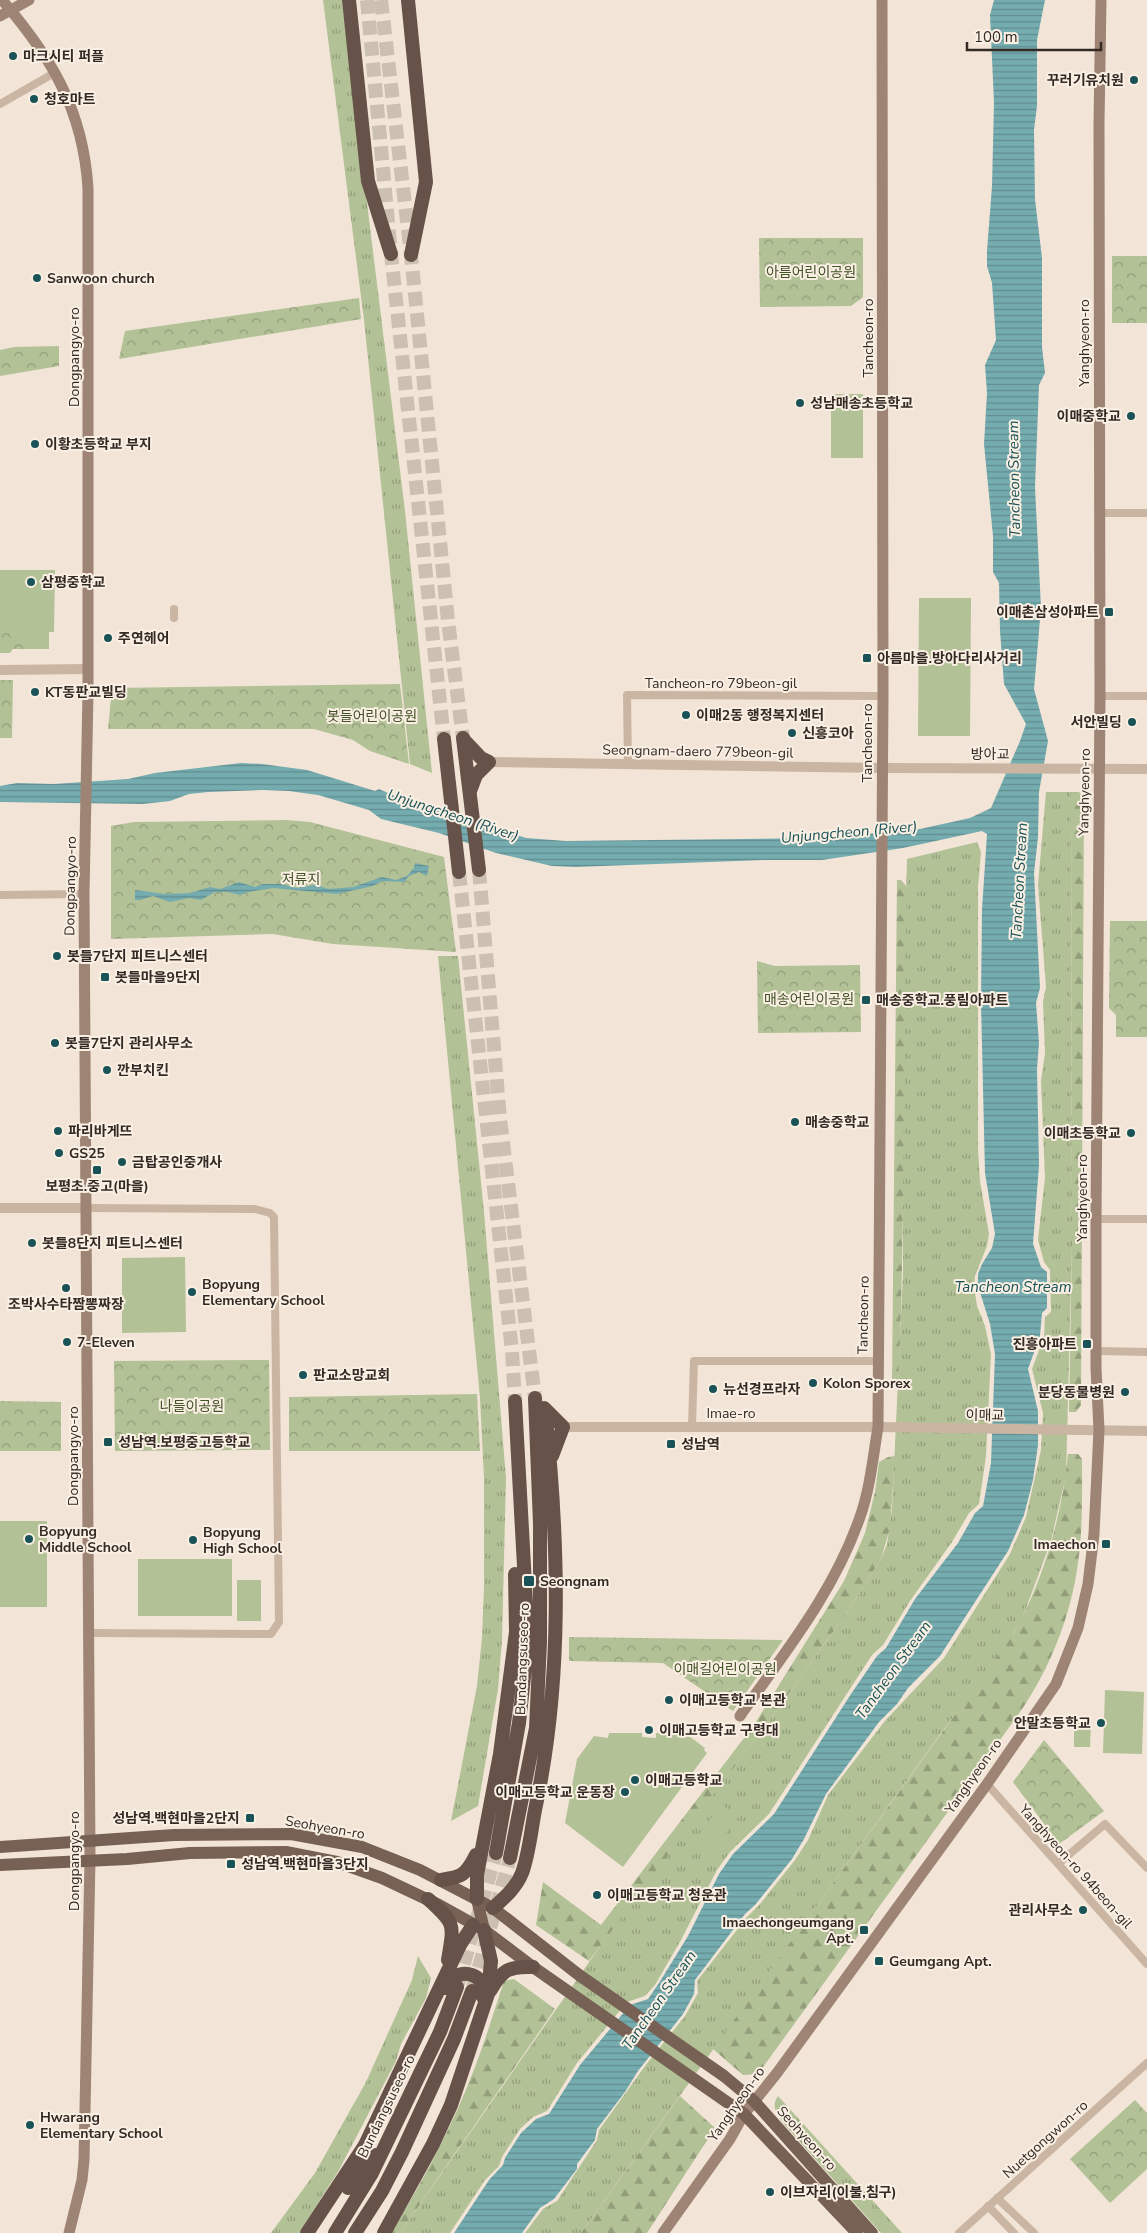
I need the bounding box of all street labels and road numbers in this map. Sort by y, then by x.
street label: Tancheon-ro [859,298,878,378]
street label: Yanghyeon-ro [1075,299,1094,388]
street label: Dongpangyo-ro [65,307,84,407]
street label: Tancheon-ro 79beon-gil [645,674,798,693]
street label: Tancheon-ro [858,703,877,783]
street label: Seongnam-daero 779beon-gil [602,740,795,763]
street label: 방아교 [971,745,1009,764]
street label: Yanghyeon-ro [1074,748,1095,837]
street label: Dongpangyo-ro [60,836,81,936]
street label: Yanghyeon-ro [1073,1154,1092,1243]
street label: Tancheon-ro [853,1275,874,1355]
street label: Imae-ro [706,1404,756,1423]
street label: Dongpangyo-ro [64,1406,83,1506]
street label: 이매교 [966,1406,1005,1425]
street label: Bundangsuseo-ro [511,1602,534,1716]
street label: Yanghyeon-ro [940,1735,1006,1818]
street label: Yanghyeon-ro 94beon-gil [1014,1799,1137,1933]
street label: Dongpangyo-ro [65,1811,84,1911]
street label: Seohyeon-ro [284,1811,366,1844]
street label: Bundangsuseo-ro [353,2051,420,2161]
street label: Yanghyeon-ro [703,2063,769,2146]
street label: Nuetgongwon-ro [999,2096,1092,2183]
street label: Seohyeon-ro [773,2102,841,2175]

